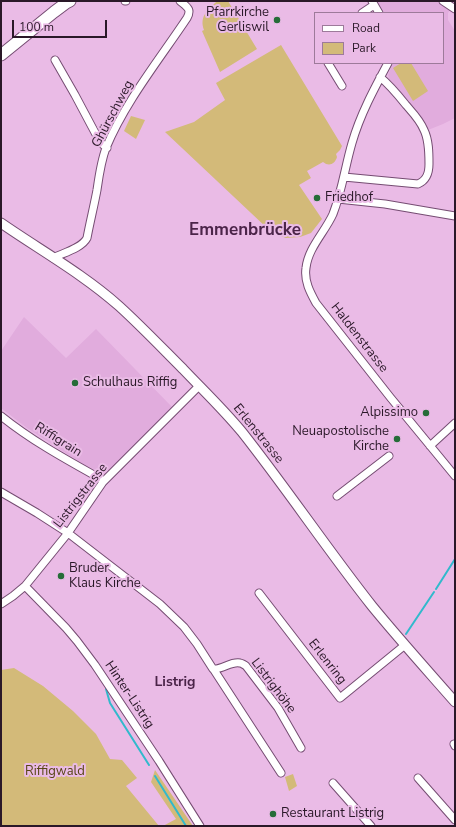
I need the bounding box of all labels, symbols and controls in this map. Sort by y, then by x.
place label: Pfarrkirche Gerliswil [206,5,269,36]
scale bar [14,12,109,38]
legend [314,12,444,64]
marker: Pfarrkirche Gerliswil [272,15,282,25]
text: 100 m [19,19,54,35]
text: Road [352,20,380,36]
text: Park [352,40,376,56]
street label: Ghürschweg [89,78,137,150]
place label: Friedhof [325,190,373,206]
marker: Friedhof [312,193,322,203]
district label: Emmenbrücke [189,221,301,241]
street label: Haldenstrasse [327,300,391,376]
place label: Schulhaus Riffig [83,375,177,391]
marker: Schulhaus Riffig [70,378,80,388]
street label: Erlenstrasse [229,401,287,467]
place label: Alpissimo [360,405,418,421]
marker: Alpissimo [421,408,431,418]
street label: Riffigrain [32,419,84,461]
place label: Neuapostolische Kirche [292,424,389,455]
marker: Neuapostolische Kirche [392,434,402,444]
street label: Listrigstrasse [51,461,111,531]
place label: Bruder Klaus Kirche [69,561,141,592]
marker: Bruder Klaus Kirche [56,571,66,581]
street label: Erlenring [305,636,349,688]
street label: Listrighöhe [247,655,299,717]
street label: Hinter-Listrig [101,658,157,732]
district label: Listrig [154,675,196,691]
park label: Riffigwald [25,764,85,780]
place label: Restaurant Listrig [281,806,384,822]
marker: Restaurant Listrig [268,809,278,819]

